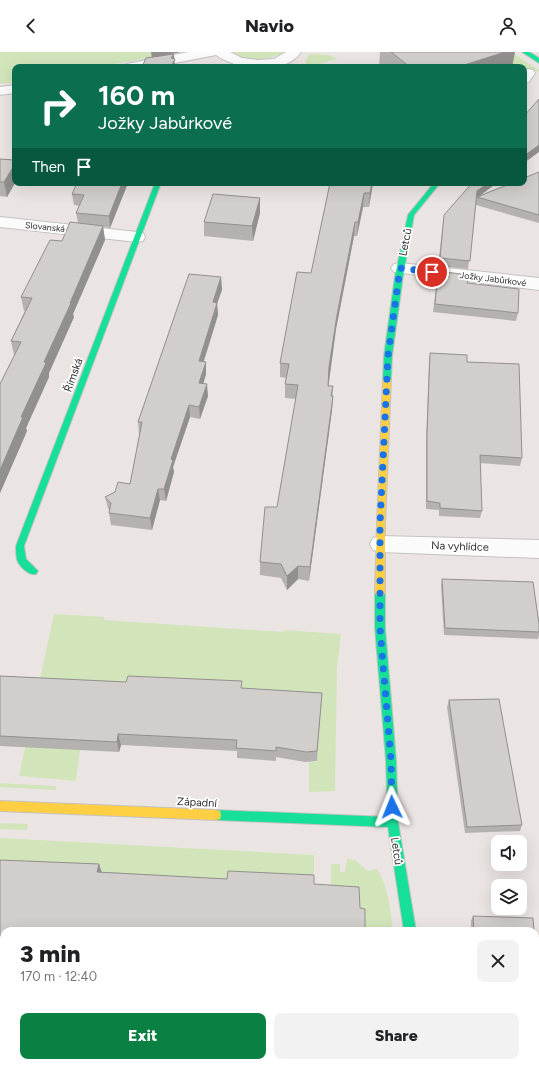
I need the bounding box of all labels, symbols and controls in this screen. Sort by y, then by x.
icon: back [20,15,42,37]
text: Navio [245,15,294,37]
icon: person [497,15,519,37]
text: 160 m [98,78,175,112]
icon: right [32,80,84,132]
text: Jožky Jabůrkové [98,112,232,134]
icon: arrive [73,156,95,178]
text: Then [32,158,65,176]
street label: Slovanská [25,219,66,234]
street label: Letců [396,227,415,257]
pin [415,255,449,289]
icon: arrive [421,261,443,283]
street label: Jožky Jabůrkové [459,269,527,288]
street label: Římská [60,356,86,394]
street label: Na vyhlídce [431,539,489,554]
position arrow [371,786,413,828]
street label: Západní [177,795,218,810]
map controls [491,835,527,915]
button: sound [491,835,527,871]
street label: Letců [388,836,405,866]
button: layers [491,879,527,915]
text: 3 min [20,939,81,968]
button: close [477,940,519,982]
text: 170 m · 12:40 [20,969,97,984]
button: Exit [20,1013,266,1059]
button: Share [274,1013,519,1059]

